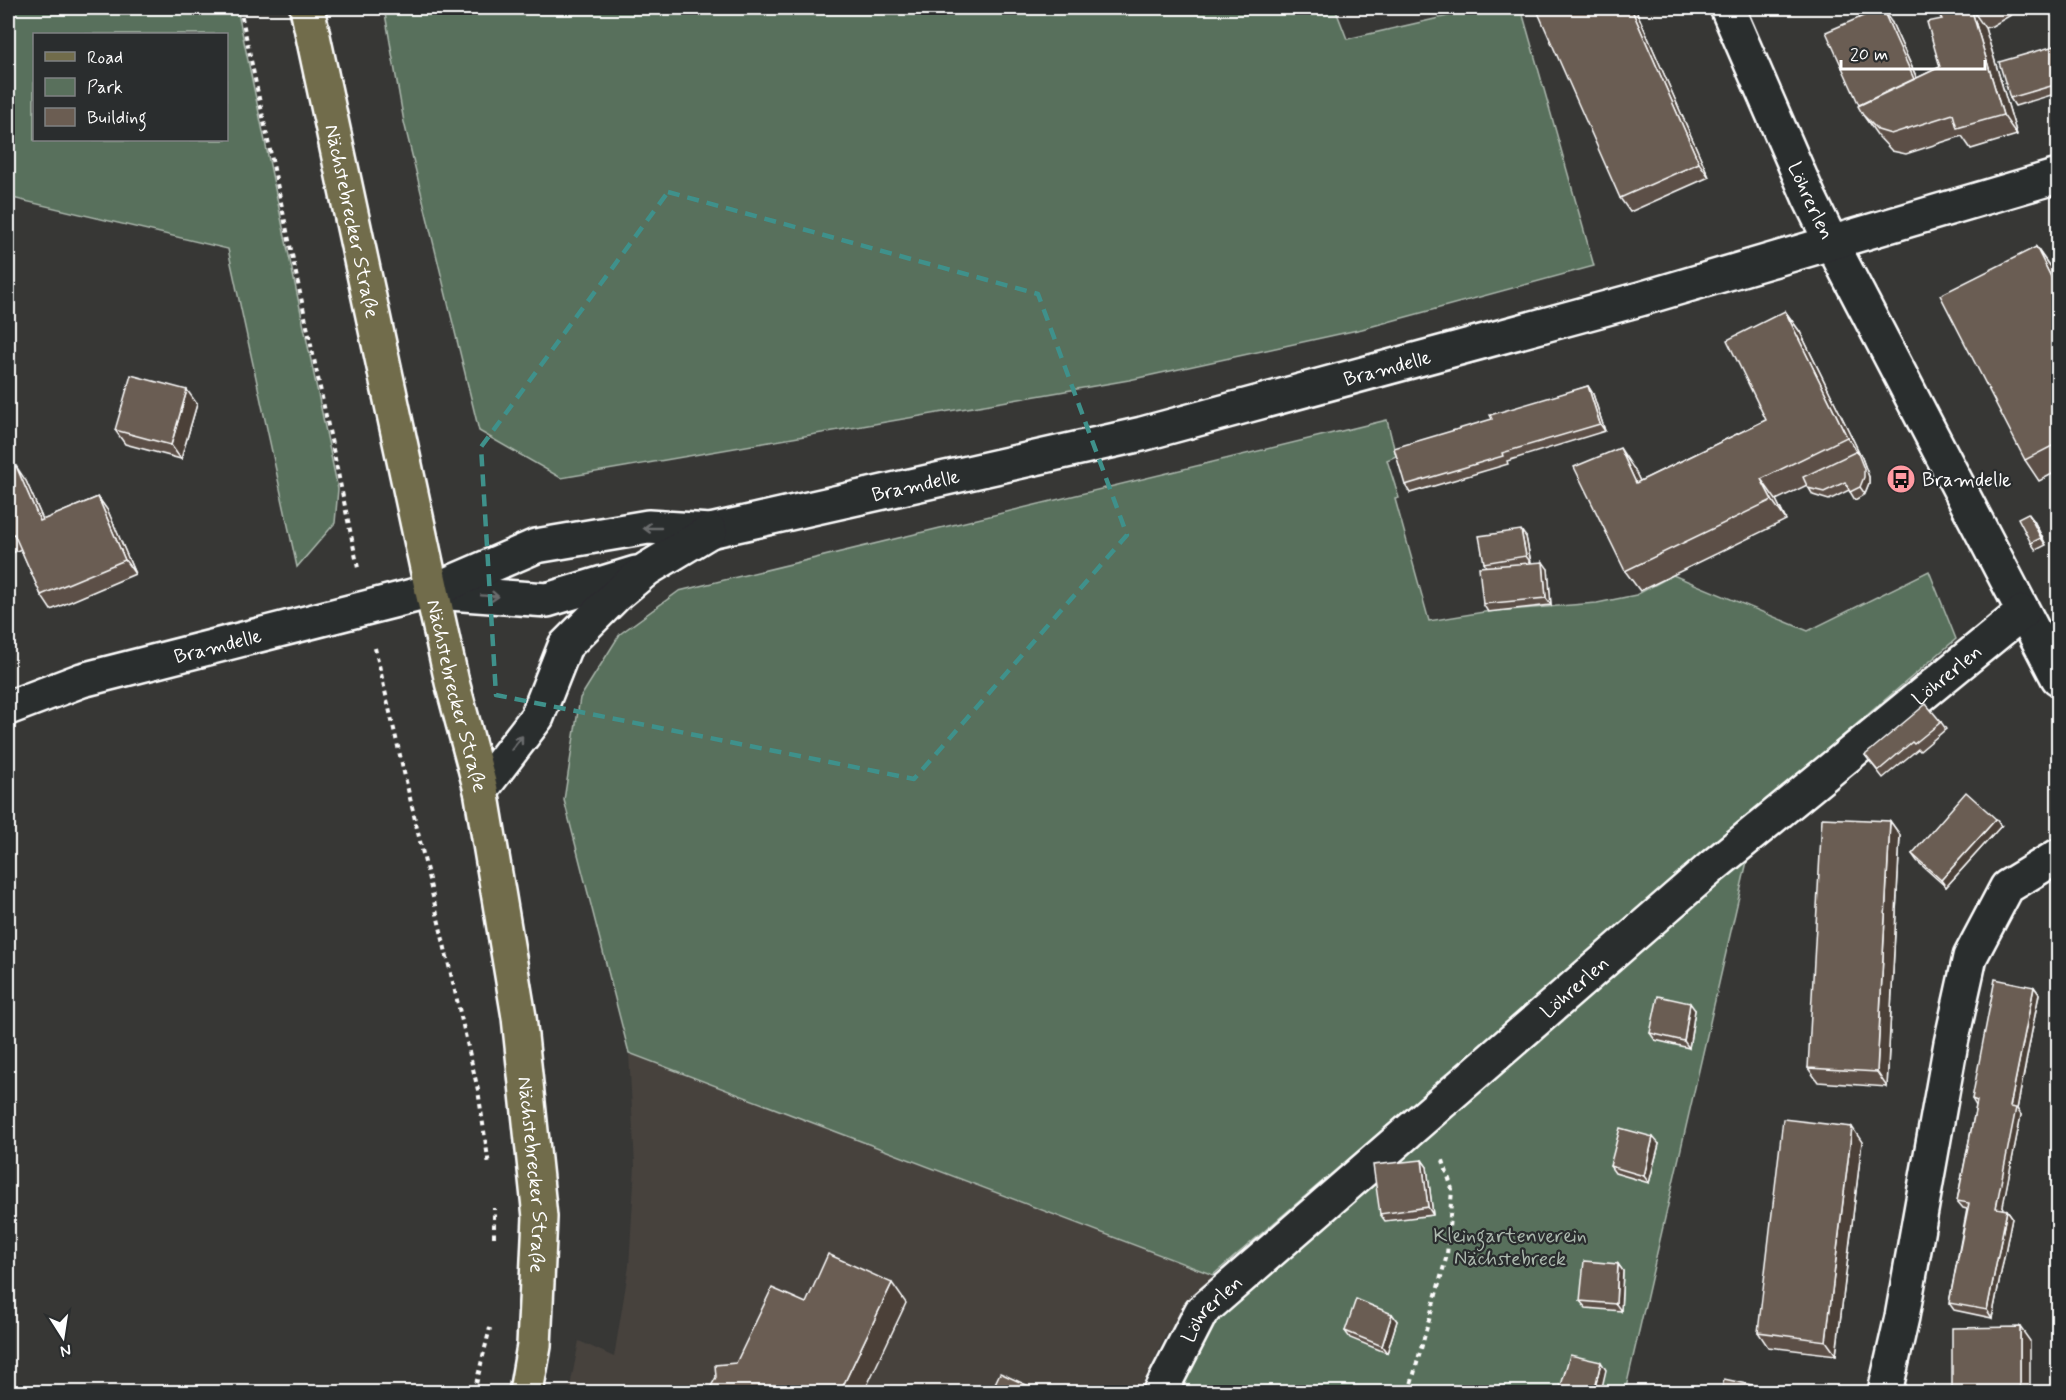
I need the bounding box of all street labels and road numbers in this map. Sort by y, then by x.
street label: Nächstebrecker Straße [317,122,385,321]
street label: Löhrerlen [1780,158,1840,244]
street label: Bramdelle [1341,344,1434,394]
street label: Bramdelle [869,463,962,509]
street label: Nächstebrecker Straße [419,597,493,795]
street label: Bramdelle [171,623,265,671]
street label: Löhrerlen [1907,639,1988,712]
street label: Löhrerlen [1535,951,1615,1025]
street label: Nächstebrecker Straße [510,1075,552,1274]
street label: Löhrerlen [1176,1270,1249,1348]

